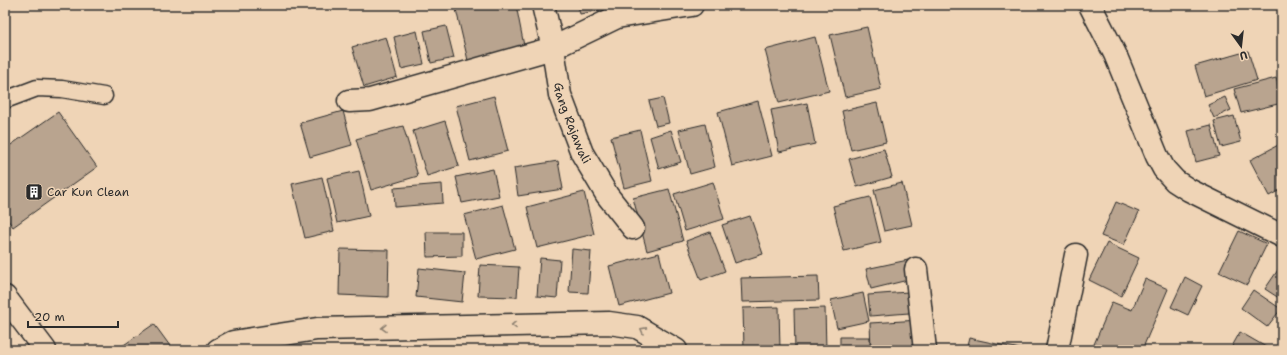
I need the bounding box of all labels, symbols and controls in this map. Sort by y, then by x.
north arrow [1221,26,1261,66]
text: U [1238,47,1249,63]
street label: Gang Rajawali [550,81,595,167]
building icon: Car Kun Clean [24,182,44,202]
place label: Car Kun Clean [47,184,129,200]
scale bar [28,303,118,329]
text: 20 m [34,309,65,325]
one-way arrow [511,321,517,329]
one-way arrow [381,324,387,332]
one-way arrow [639,327,647,335]

